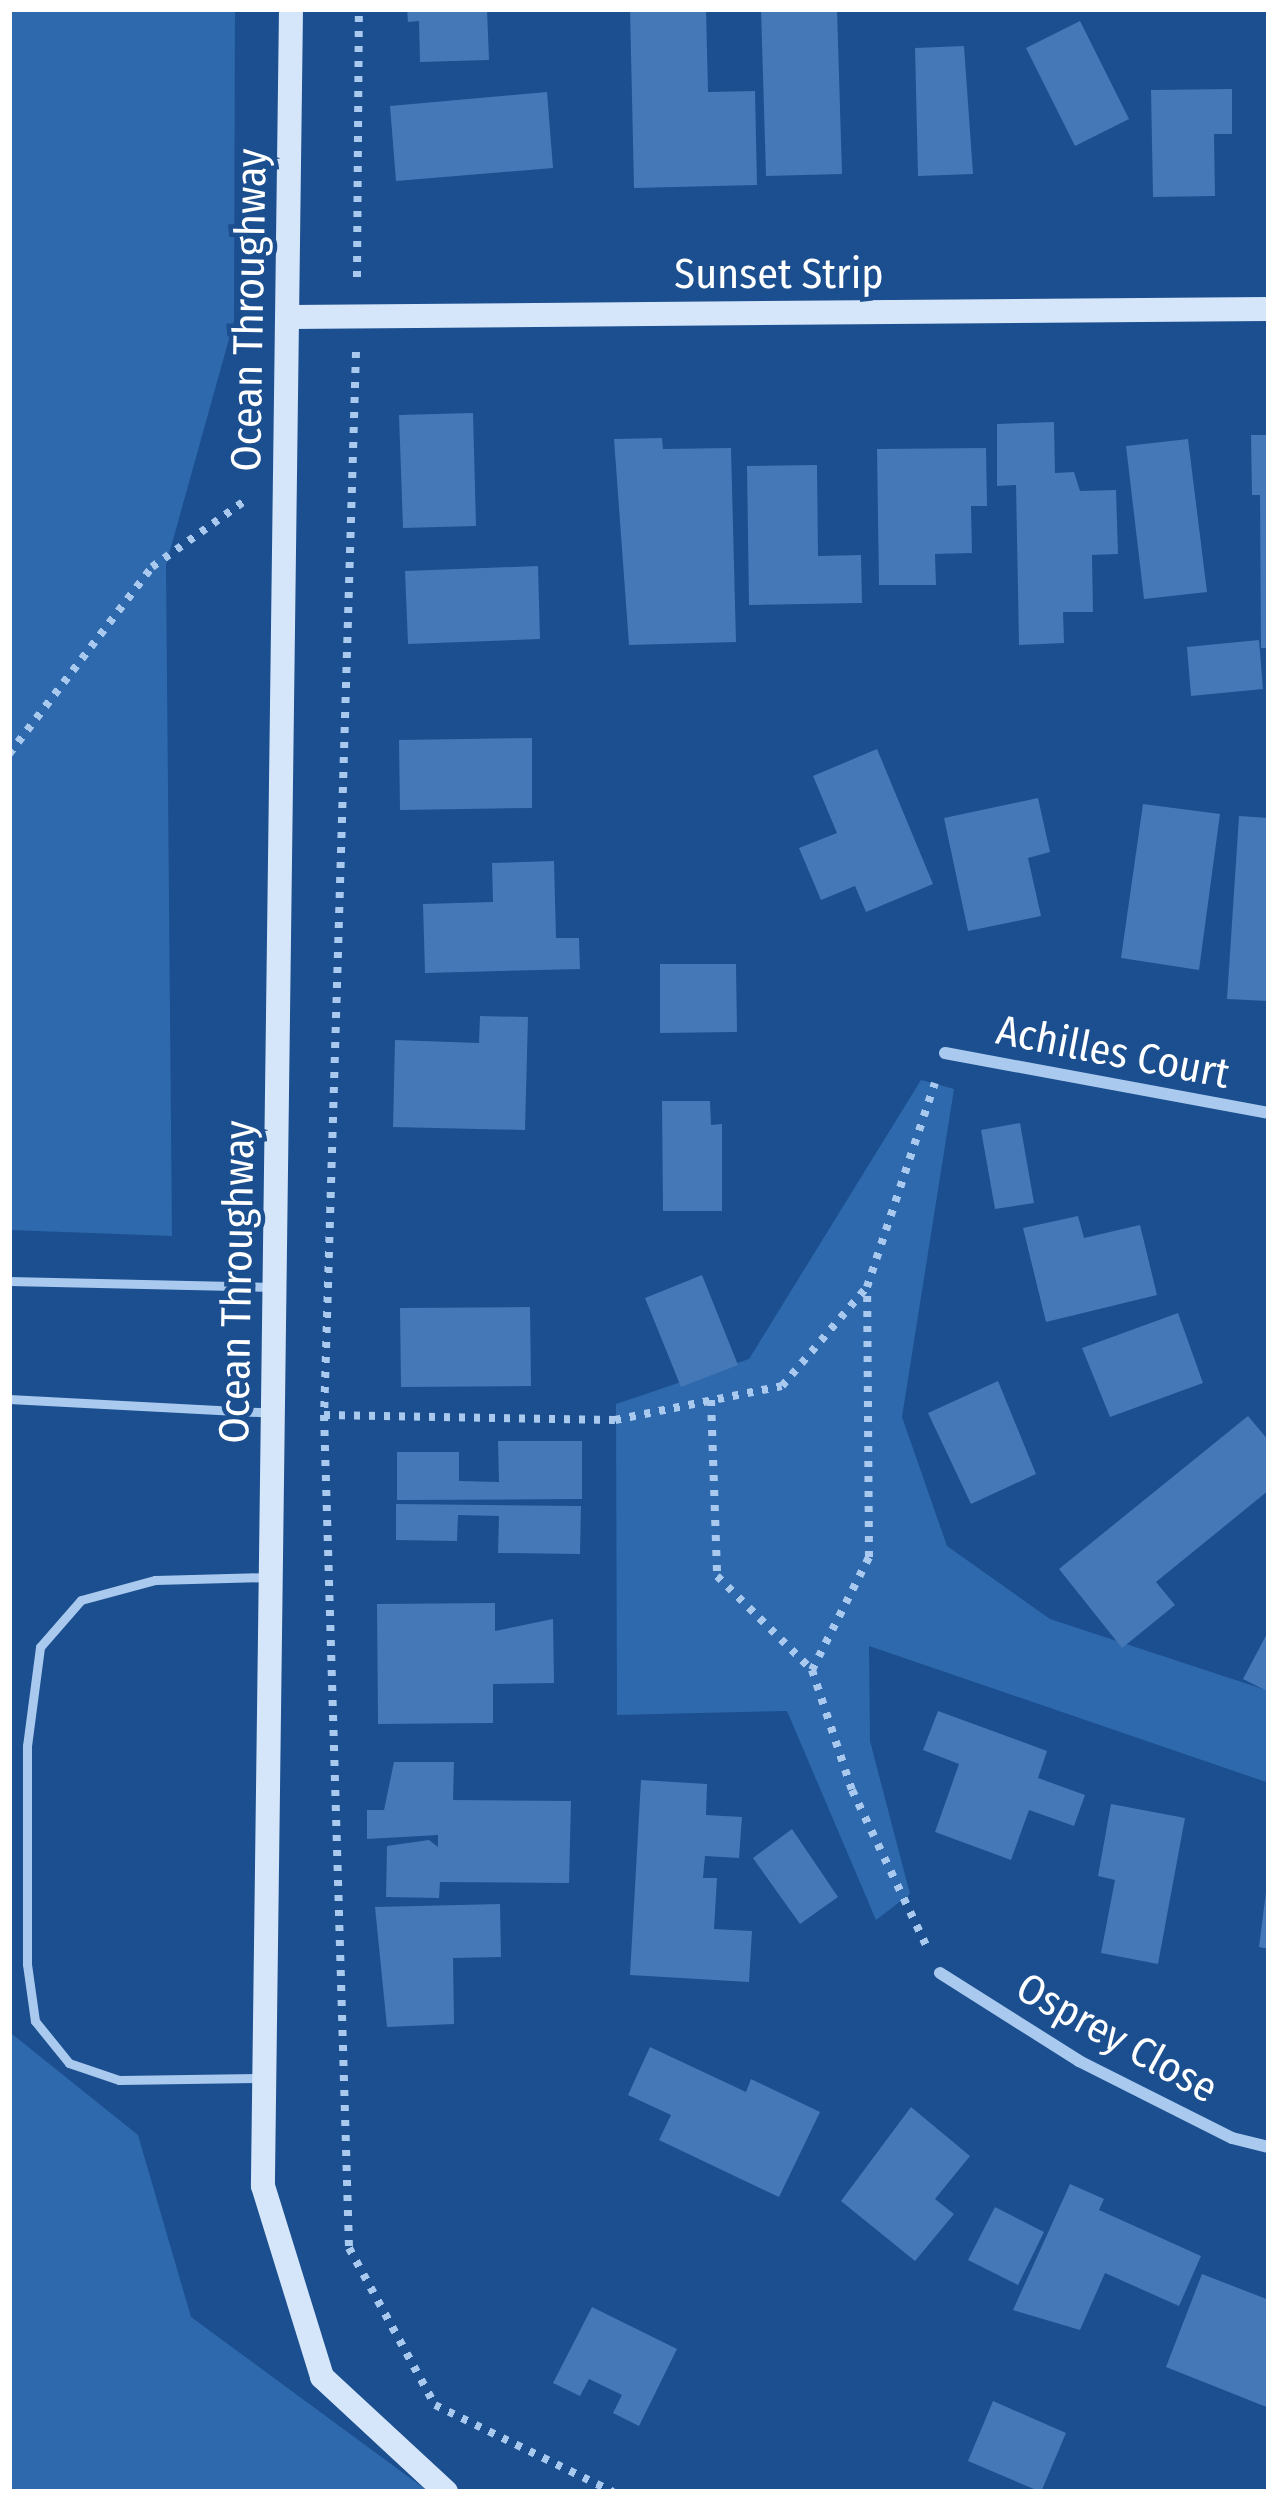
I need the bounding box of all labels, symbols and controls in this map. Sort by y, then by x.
street label: Ocean Throughway [221,148,277,472]
street label: Sunset Strip [674,249,884,299]
street label: Achilles Court [992,1005,1234,1099]
street label: Ocean Throughway [209,1120,265,1444]
street label: Osprey Close [1008,1962,1226,2114]

